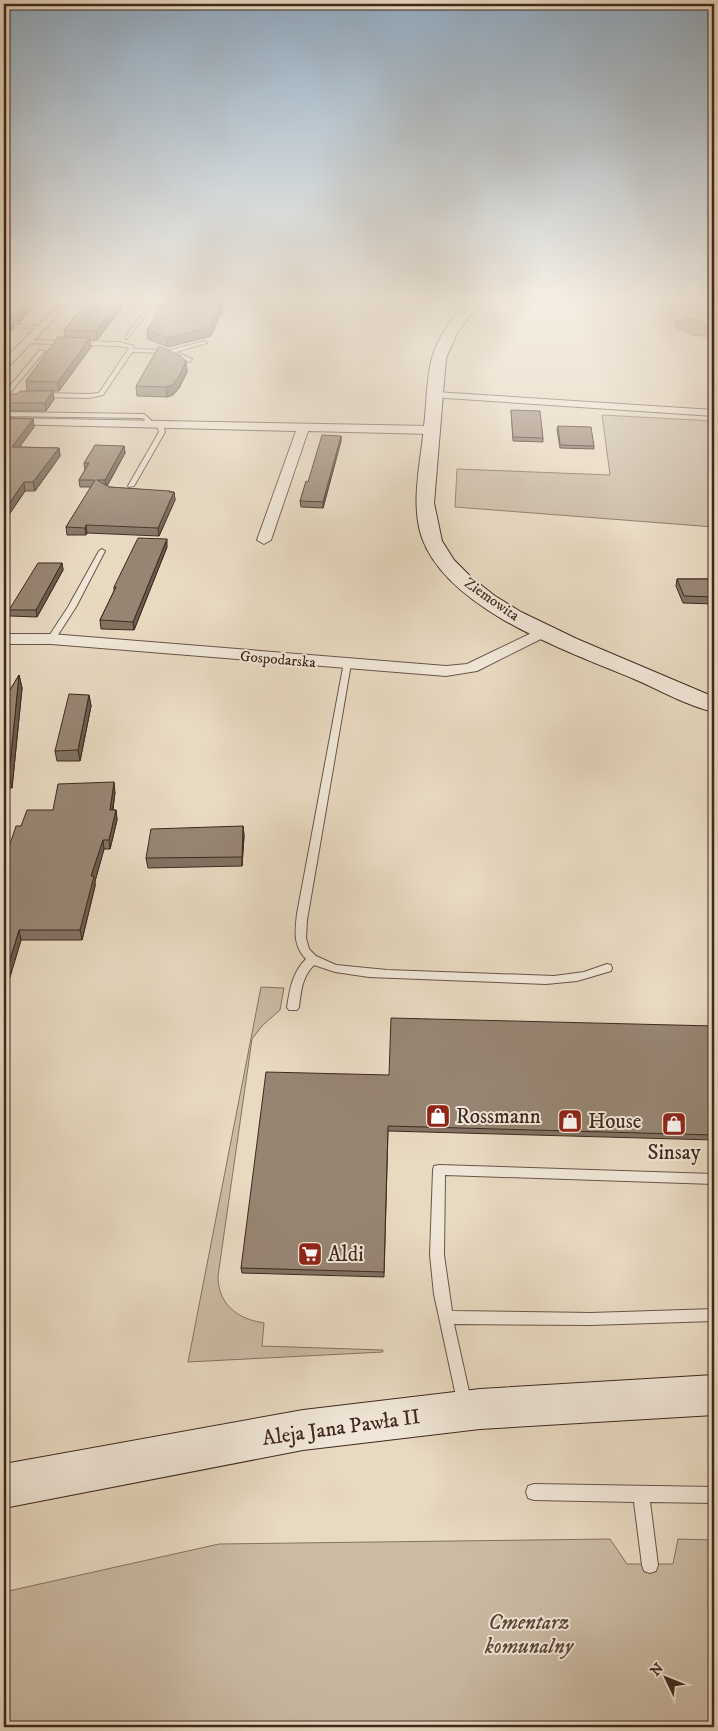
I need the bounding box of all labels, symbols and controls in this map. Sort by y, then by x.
street label: Ziemowita [461,574,523,626]
street label: Gospodarska [239,647,317,672]
shop icon: Rossmann [425,1103,451,1129]
place label: Rossmann [456,1104,541,1130]
shop icon: House [557,1108,583,1134]
place label: House [588,1109,642,1135]
shop icon: Sinsay [661,1111,687,1137]
place label: Sinsay [647,1140,702,1166]
supermarket icon: Aldi [297,1241,323,1267]
place label: Aldi [328,1242,364,1268]
street label: Aleja Jana Pawła II [261,1404,422,1452]
park label: Cmentarz komunalny [484,1610,575,1660]
north arrow [640,1654,690,1704]
text: N [647,1659,668,1680]

